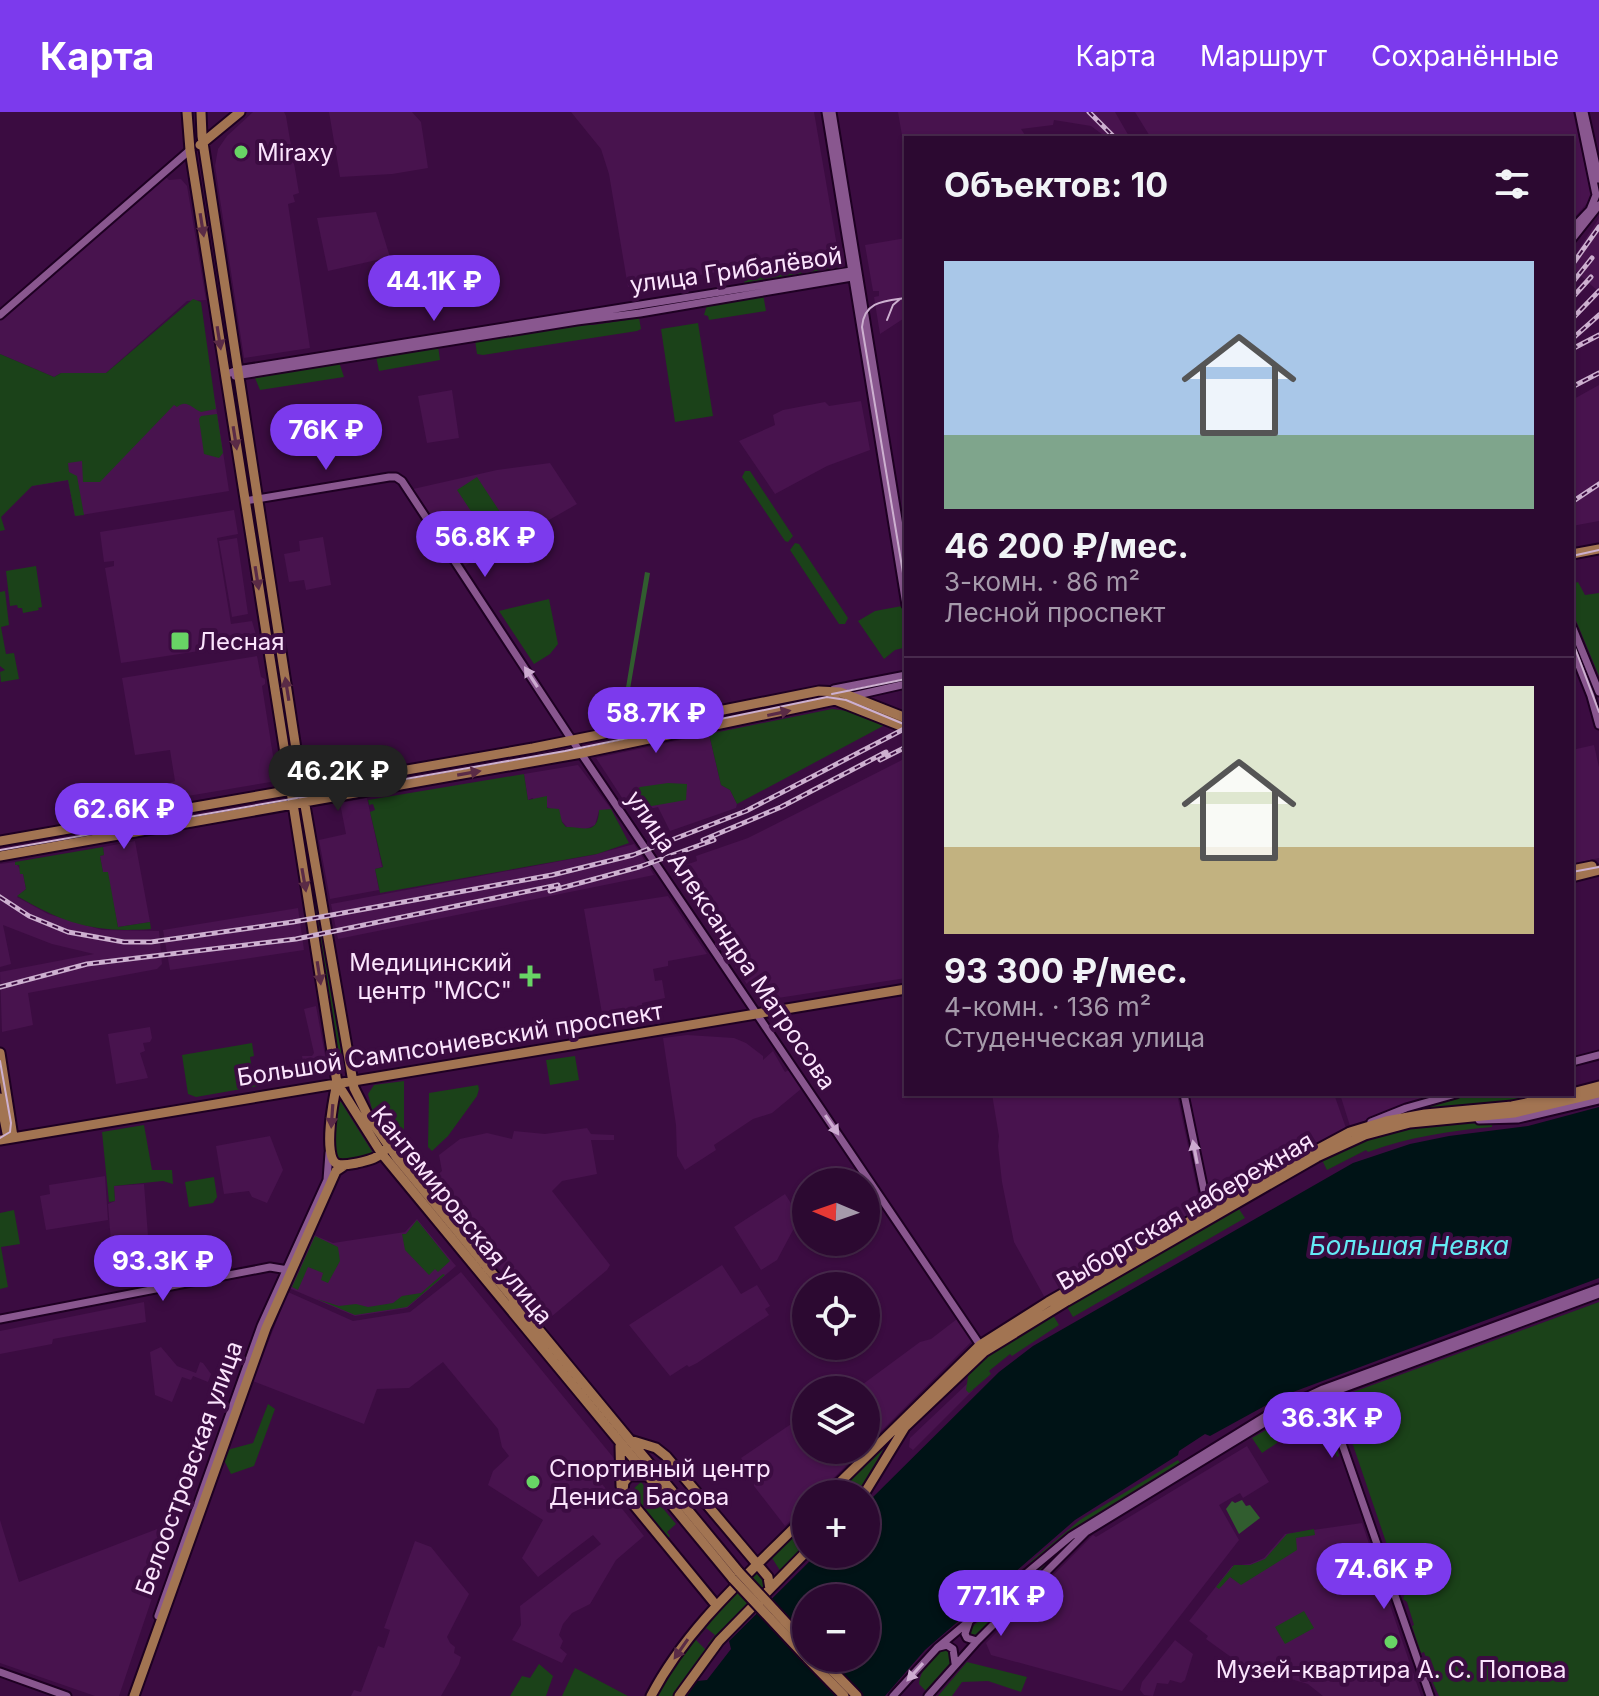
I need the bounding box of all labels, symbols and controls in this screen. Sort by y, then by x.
text: Карта [40,33,154,79]
text: Карта [1076,39,1156,73]
text: Маршрут [1200,39,1327,73]
text: Сохранённые [1371,39,1559,73]
place label: Miraxy [257,138,334,167]
marker: Miraxy [232,143,250,161]
icon: filters [1490,162,1534,206]
text: Объектов: 10 [944,164,1168,205]
one-way arrow [196,213,209,238]
street label: улица Грибалёвой [628,241,844,299]
pin: 44.1K ₽ [360,255,508,323]
text: 44.1K ₽ [386,265,482,296]
icon: home [1167,313,1311,457]
one-way arrow [214,325,226,350]
pin: 76K ₽ [270,404,382,472]
text: 76K ₽ [288,414,364,445]
one-way arrow [229,426,242,451]
pin: 56.8K ₽ [411,511,559,579]
text: 56.8K ₽ [434,521,536,552]
text: 46 200 ₽/мес. [944,525,1189,566]
one-way arrow [251,566,264,591]
text: 3-комн. · 86 m² [944,566,1140,597]
text: Лесной проспект [944,597,1165,628]
place label: Лесная [198,627,285,656]
marker: Лесная [169,630,191,652]
one-way arrow [525,666,539,688]
one-way arrow [280,676,293,701]
pin: 58.7K ₽ [582,687,730,755]
text: 58.7K ₽ [606,697,706,728]
one-way arrow [767,706,792,719]
icon: home [1167,738,1311,882]
pin: 46.2K ₽ [264,745,412,813]
text: 46.2K ₽ [287,755,389,786]
one-way arrow [457,766,482,779]
pin: 62.6K ₽ [50,783,198,851]
street label: улица Александра Матросова [620,785,842,1095]
text: 62.6K ₽ [73,793,175,824]
one-way arrow [299,868,311,893]
place label: Медицинский центр "МСС" [349,948,512,1005]
text: 93 300 ₽/мес. [944,950,1188,991]
one-way arrow [314,961,326,986]
marker: Медицинский центр "МСС" [519,965,541,987]
text: 4-комн. · 136 m² [944,991,1151,1022]
street label: Большой Сампсониевский проспект [235,996,665,1092]
text: Студенческая улица [944,1022,1205,1053]
street label: Кантемировская улица [365,1100,559,1330]
one-way arrow [325,1104,338,1129]
one-way arrow [824,1114,839,1135]
street label: Выборгская набережная [1052,1126,1318,1296]
one-way arrow [1189,1140,1201,1165]
north arrow [792,1168,880,1256]
map controls [792,1168,880,1672]
water label: Большая Невка [1309,1230,1509,1261]
pin: 93.3K ₽ [89,1235,237,1303]
text: 93.3K ₽ [112,1245,214,1276]
button: locate [792,1272,880,1360]
street label: Белоостровская улица [129,1337,249,1599]
button: layers [792,1376,880,1464]
pin: 36.3K ₽ [1258,1392,1406,1460]
text: 36.3K ₽ [1281,1402,1383,1433]
place label: Спортивный центр Дениса Басова [549,1454,771,1511]
marker: Спортивный центр Дениса Басова [524,1473,542,1491]
button: + [792,1480,880,1568]
pin: 74.6K ₽ [1310,1543,1458,1611]
text: 74.6K ₽ [1334,1553,1434,1584]
pin: 77.1K ₽ [927,1570,1075,1638]
text: 77.1K ₽ [956,1580,1046,1611]
button: − [792,1584,880,1672]
marker: Музей-квартира А. С. Попова [1382,1633,1400,1651]
one-way arrow [674,1638,689,1659]
place label: Музей-квартира А. С. Попова [1216,1655,1566,1684]
one-way arrow [906,1662,924,1681]

